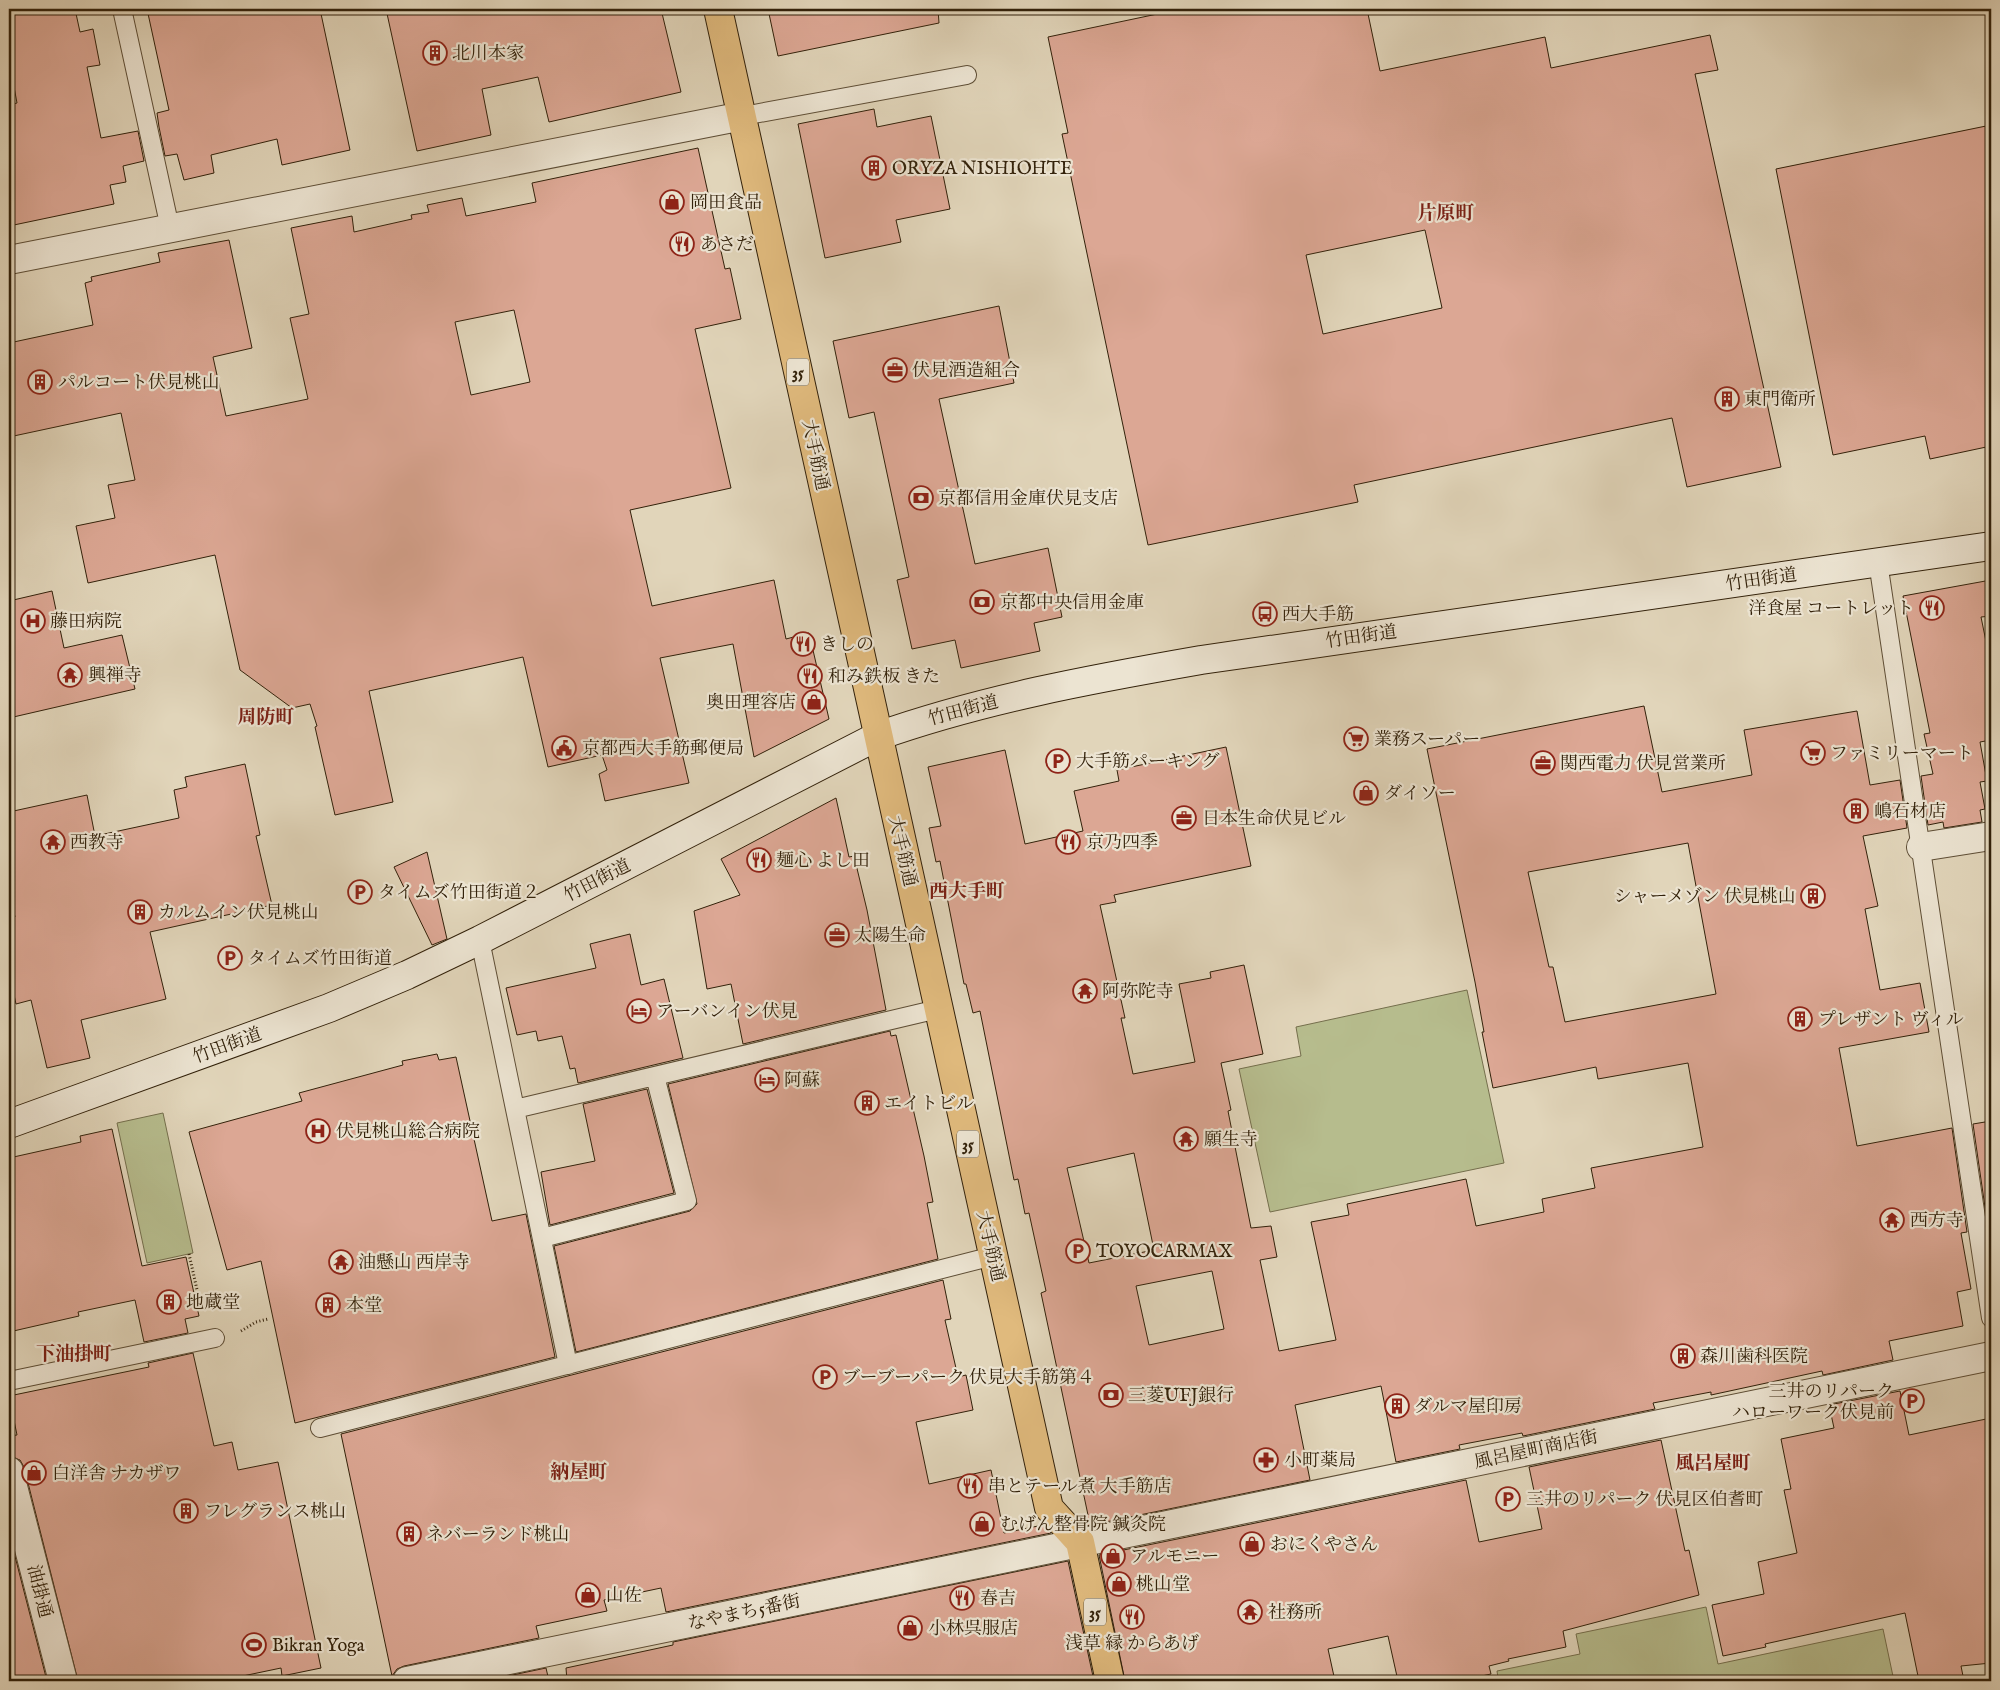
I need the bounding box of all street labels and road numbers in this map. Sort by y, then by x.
road number: 35 [787,358,809,386]
street label: 大手筋通 [796,418,833,493]
street label: 竹田街道 [1724,564,1798,597]
street label: 竹田街道 [1324,621,1398,654]
street label: 竹田街道 [926,691,1001,732]
street label: 大手筋通 [882,814,921,889]
street label: 竹田街道 [560,855,635,908]
street label: 竹田街道 [190,1023,265,1070]
road number: 35 [957,1130,979,1158]
street label: 大手筋通 [970,1209,1009,1284]
street label: 風呂屋町商店街 [1472,1426,1600,1475]
street label: 油掛通 [21,1562,56,1620]
street label: なやまち5番街 [686,1590,803,1637]
road number: 35 [1084,1598,1106,1625]

